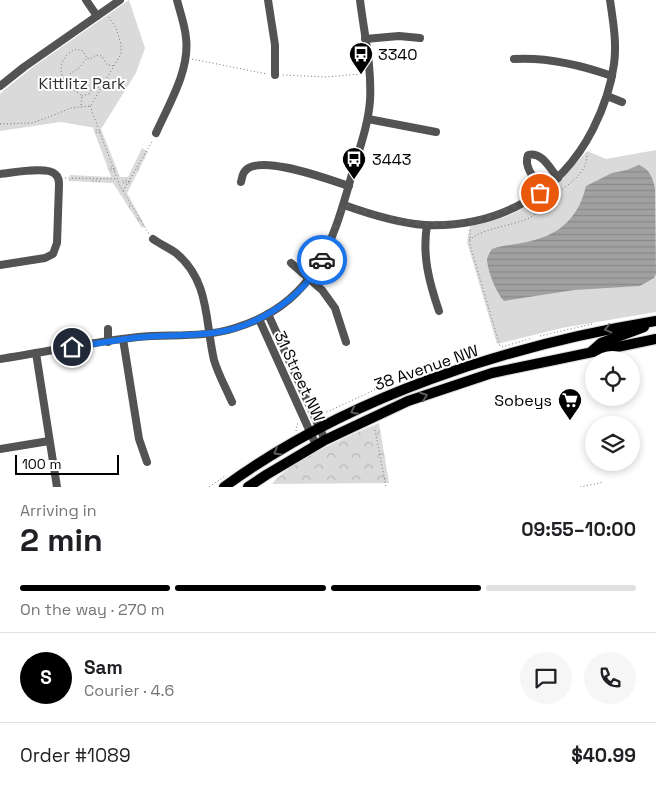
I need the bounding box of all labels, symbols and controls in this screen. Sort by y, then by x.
bus stop icon: 3340 [348,41,374,75]
place label: 3340 [378,44,418,65]
park label: Kittlitz Park [38,73,126,94]
bus stop icon: 3443 [341,146,367,180]
place label: 3443 [372,149,411,170]
pin [519,172,561,214]
icon: bag [526,179,554,207]
courier [297,235,347,285]
icon: car [308,246,336,274]
one-way arrow [604,324,612,334]
pin [51,326,93,368]
street label: 31 Street NW [269,327,330,425]
icon: home [58,333,86,361]
street label: 38 Avenue NW [371,340,481,395]
map controls [585,351,640,471]
button: locate [585,351,640,406]
supermarket icon: Sobeys [557,387,583,421]
place label: Sobeys [494,390,552,411]
one-way arrow [419,392,428,402]
one-way arrow [350,405,359,415]
button: layers [585,416,640,471]
one-way arrow [274,445,283,455]
scale bar [15,452,119,475]
text: 100 m [22,455,61,473]
text: Arriving in [20,500,97,521]
text: 09:55–10:00 [521,517,636,542]
text: 2 min [20,520,103,560]
text: On the way · 270 m [20,599,165,620]
button: chat [520,652,572,704]
button: phone [584,652,636,704]
text: Sam [84,655,123,680]
text: S [40,665,52,690]
text: Courier · 4.6 [84,680,174,701]
text: Order #1089 [20,743,131,768]
text: $40.99 [571,743,636,768]

